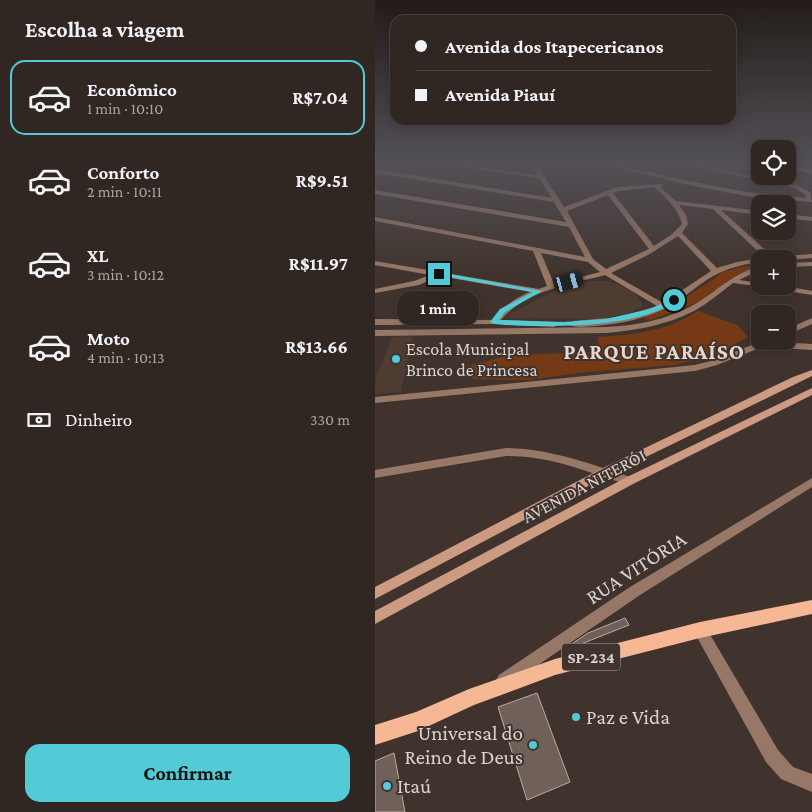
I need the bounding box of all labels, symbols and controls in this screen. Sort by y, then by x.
text: Escolha a viagem [25,17,184,42]
text: Avenida dos Itapecericanos [445,36,663,57]
icon: car [27,75,72,120]
text: Econômico [87,79,177,100]
text: Avenida Piauí [445,84,555,105]
text: R$7.04 [292,87,348,108]
text: 1 min · 10:10 [87,100,163,117]
map controls [751,140,796,350]
button: locate [751,140,796,185]
icon: car [27,158,72,203]
text: Conforto [87,162,159,183]
text: R$9.51 [296,170,348,191]
text: 2 min · 10:11 [87,183,162,200]
button: layers [751,195,796,240]
icon: car [27,241,72,286]
text: XL [87,245,109,266]
button: + [751,250,796,295]
text: R$11.97 [289,253,348,274]
route end [428,263,450,285]
text: 3 min · 10:12 [87,266,164,283]
car [552,271,585,293]
route start [663,289,685,311]
callout: 1 min [398,292,480,326]
text: 1 min [420,300,456,317]
button: − [751,305,796,350]
icon: car [27,324,72,369]
text: Moto [87,328,130,349]
text: R$13.66 [285,336,348,357]
place label: Escola Municipal Brinco de Princesa [406,339,538,380]
district label: PARQUE PARAÍSO [563,339,745,364]
text: 4 min · 10:13 [87,349,165,366]
marker: Escola Municipal Brinco de Princesa [390,353,402,365]
icon: cash [25,406,53,434]
text: Dinheiro [65,409,132,430]
text: 330 m [310,411,350,428]
street label: AVENIDA NITERÓI [519,445,649,527]
street label: RUA VITÓRIA [582,527,690,609]
road number: SP-234 [562,644,620,670]
place label: Paz e Vida [586,705,670,729]
marker: Paz e Vida [570,711,582,723]
place label: Universal do Reino de Deus [404,721,523,769]
marker: Universal do Reino de Deus [527,739,539,751]
button: Confirmar [25,744,350,802]
place label: Itaú [397,774,431,798]
marker: Itaú [381,780,393,792]

